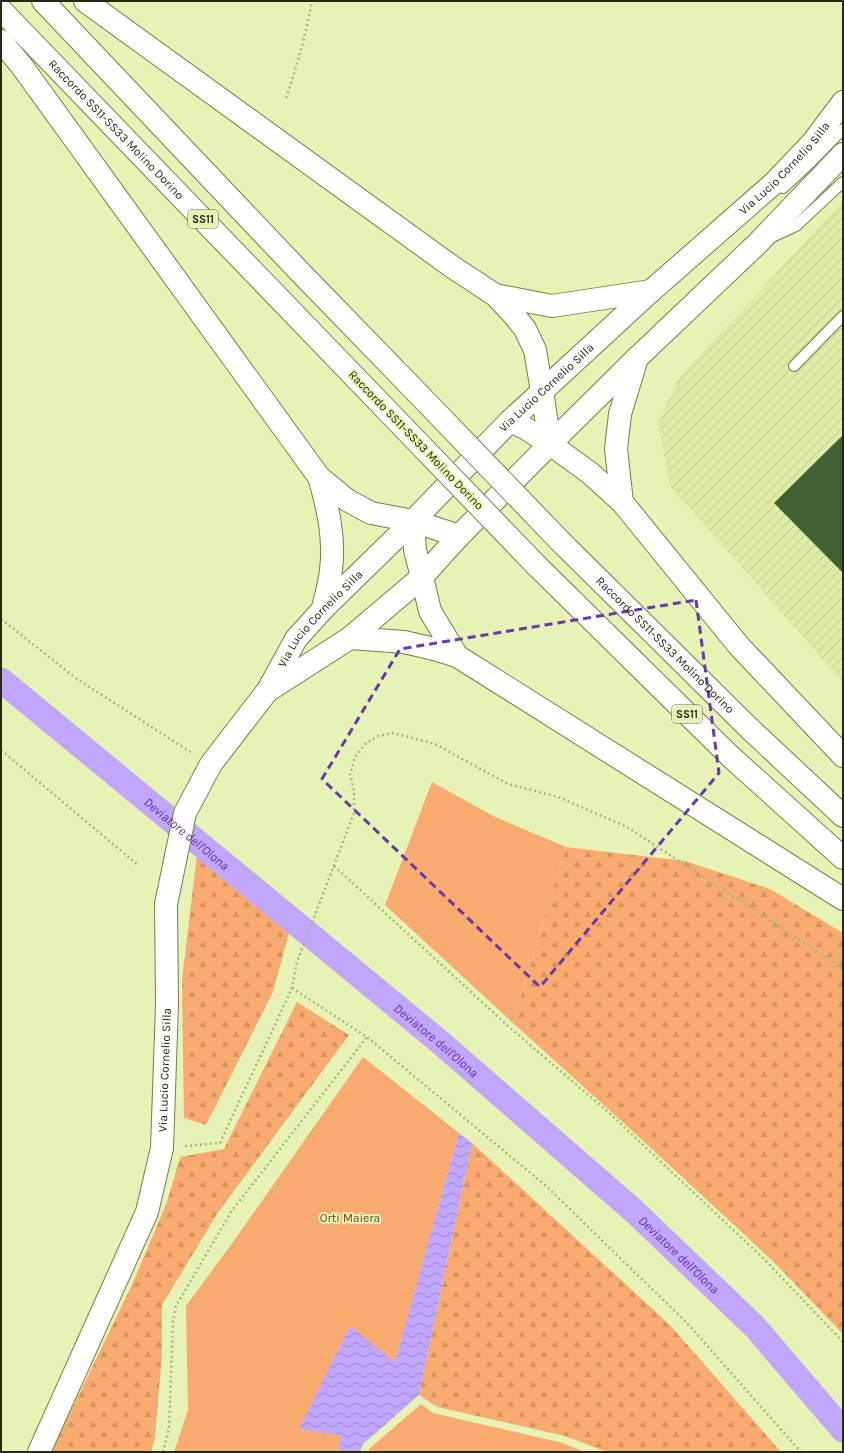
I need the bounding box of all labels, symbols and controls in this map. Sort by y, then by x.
street label: Raccordo SS11-SS33 Molino Dorino [46,57,187,202]
street label: Via Lucio Cornelio Silla [736,119,833,217]
road number: SS11 [188,210,218,228]
street label: Via Lucio Cornelio Silla [496,340,597,435]
street label: Raccordo SS11-SS33 Molino Dorino [346,367,486,513]
street label: Via Lucio Cornelio Silla [275,567,366,670]
street label: Raccordo SS11-SS33 Molino Dorino [593,573,737,717]
road number: SS11 [672,705,702,723]
water label: Deviatore dell'Olona [141,794,233,873]
water label: Deviatore dell'Olona [391,1000,482,1081]
street label: Via Lucio Cornelio Silla [156,1008,174,1132]
park label: Orti Maiera [320,1211,380,1225]
water label: Deviatore dell'Olona [636,1213,723,1297]

